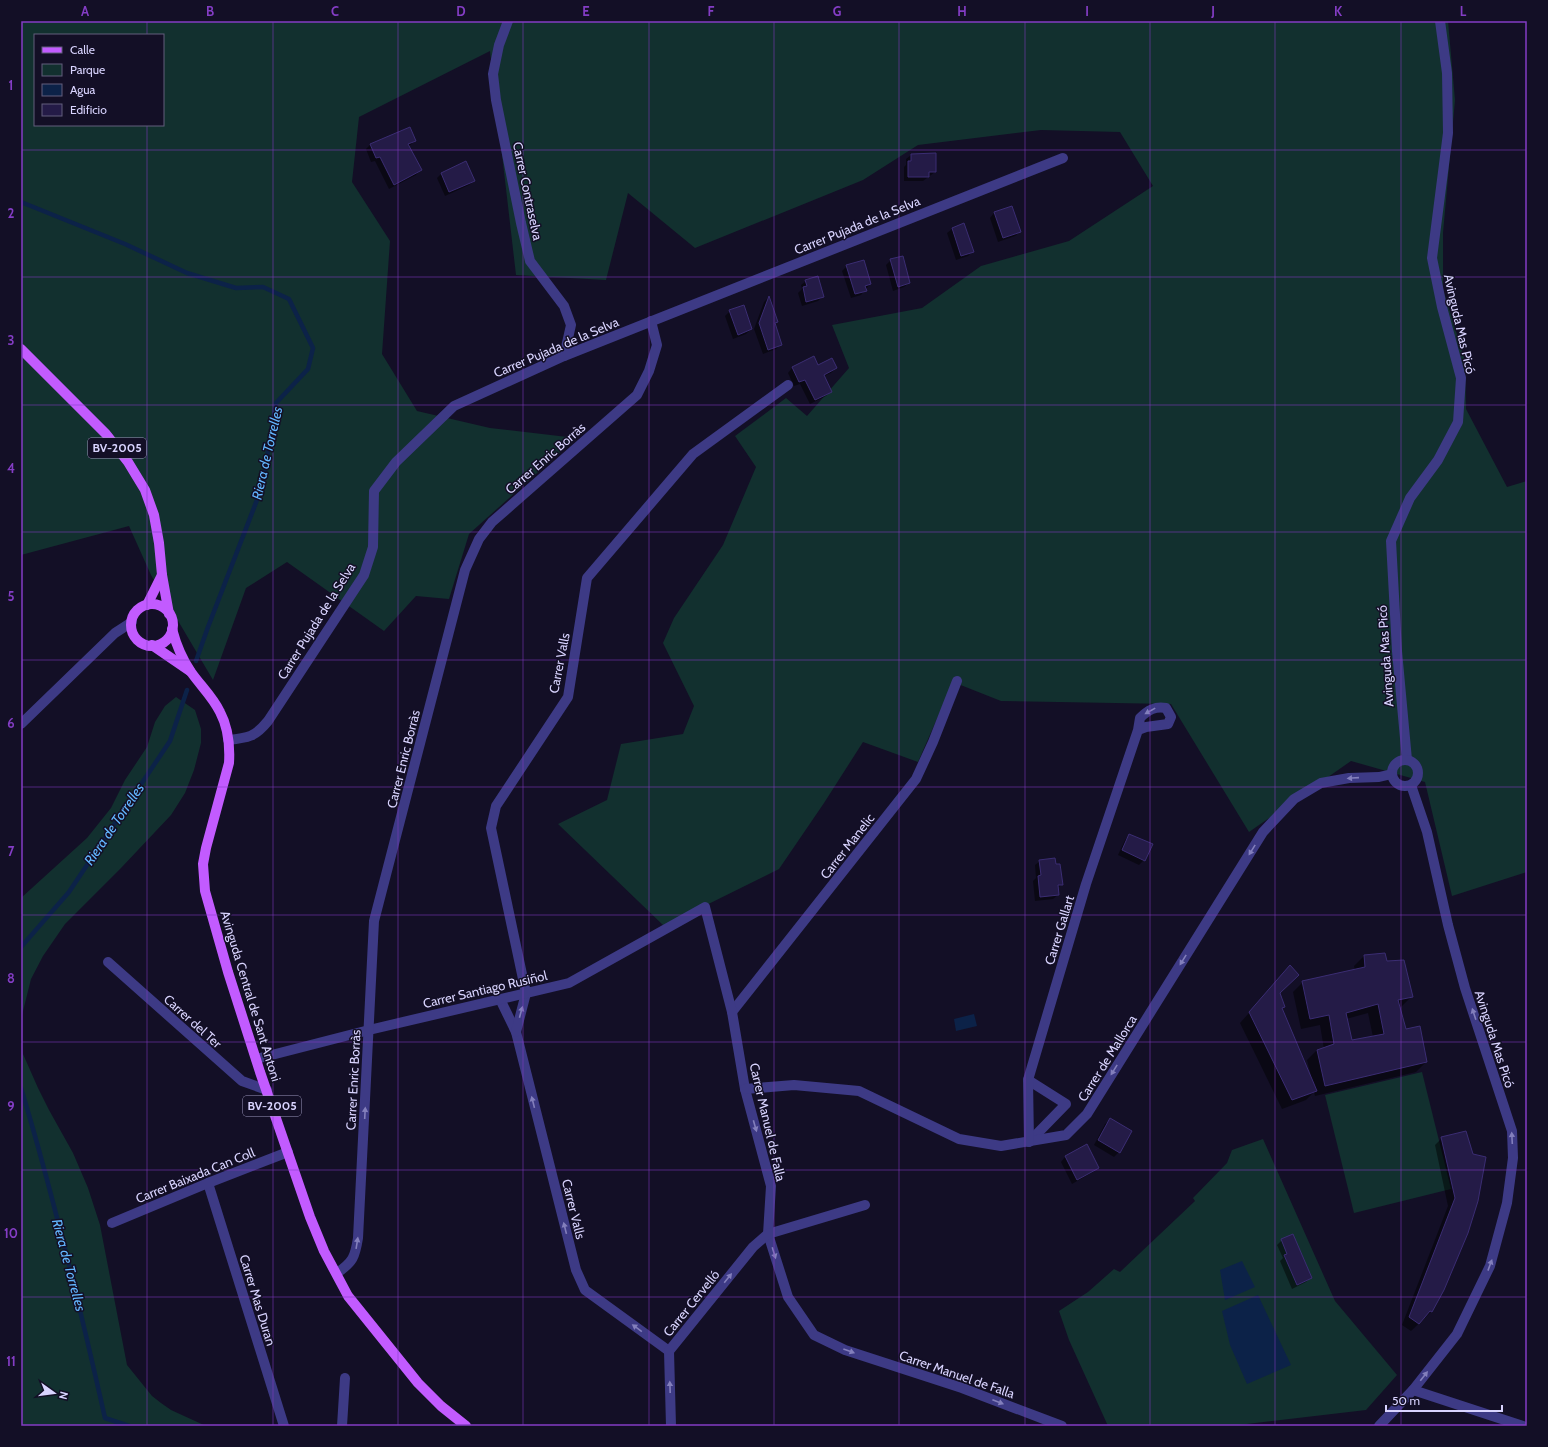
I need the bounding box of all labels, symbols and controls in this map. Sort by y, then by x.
text: A [81,3,90,19]
text: B [206,3,214,19]
text: C [331,3,339,19]
text: D [456,3,466,19]
text: E [582,3,590,19]
text: F [708,3,715,19]
text: G [833,3,842,19]
text: H [957,3,967,19]
text: I [1085,3,1089,19]
text: J [1210,3,1215,19]
text: K [1334,3,1343,19]
text: L [1460,3,1467,19]
legend [34,34,164,126]
text: Calle [70,42,95,57]
text: Parque [70,62,105,77]
text: 1 [9,77,13,93]
text: Agua [70,82,96,97]
text: Edificio [70,102,107,117]
street label: Carrer Contraselva [510,140,546,242]
street label: Carrer Pujada de la Selva [792,192,923,259]
text: 2 [8,205,15,221]
street label: Avinguda Mas Picó [1441,273,1479,375]
street label: Carrer Pujada de la Selva [491,313,622,382]
text: 3 [7,332,15,348]
water label: Riera de Torrelles [248,404,287,501]
street label: Carrer Enric Borràs [502,419,589,497]
road number: BV-2005 [88,438,146,458]
text: 4 [7,460,15,476]
street label: Carrer Pujada de la Selva [274,559,360,683]
text: 5 [8,588,15,604]
street label: Avinguda Mas Picó [1373,605,1397,707]
street label: Carrer Valls [545,631,573,695]
street label: Carrer Enric Borràs [383,708,423,810]
one-way arrow [1144,708,1156,714]
text: 6 [7,715,15,731]
one-way arrow [1347,774,1359,781]
water label: Riera de Torrelles [80,779,148,868]
street label: Carrer Manelic [817,810,877,882]
text: 7 [8,843,15,859]
one-way arrow [1249,844,1256,855]
street label: Carrer Gallart [1041,893,1077,967]
street label: Avinguda Central de Sant Antoni [217,909,285,1083]
one-way arrow [1180,954,1187,966]
street label: Carrer Santiago Rusiñol [421,967,549,1011]
text: 8 [7,970,15,986]
street label: Avinguda Mas Picó [1472,988,1518,1090]
street label: Carrer del Ter [161,991,226,1052]
one-way arrow [518,1006,524,1018]
one-way arrow [1470,1007,1476,1019]
street label: Carrer de Mallorca [1074,1011,1140,1104]
street label: Carrer Enric Borràs [342,1029,364,1131]
street label: Carrer Manuel de Falla [747,1061,790,1183]
one-way arrow [1111,1064,1118,1076]
road number: BV-2005 [243,1096,301,1116]
one-way arrow [530,1096,536,1108]
text: 9 [7,1098,15,1114]
one-way arrow [361,1107,368,1119]
one-way arrow [752,1121,758,1133]
one-way arrow [1508,1132,1515,1144]
street label: Carrer Baixada Can Coll [133,1144,257,1206]
street label: Carrer Valls [559,1177,589,1241]
water label: Riera de Torrelles [48,1217,90,1314]
one-way arrow [562,1222,568,1234]
text: 10 [4,1225,18,1241]
one-way arrow [355,1237,361,1249]
one-way arrow [771,1248,777,1260]
street label: Carrer Mas Duran [237,1252,279,1348]
one-way arrow [1487,1258,1493,1270]
street label: Carrer Cervelló [659,1267,723,1339]
one-way arrow [723,1272,732,1283]
one-way arrow [632,1324,643,1332]
street label: Carrer Manuel de Falla [897,1347,1017,1401]
one-way arrow [843,1348,855,1354]
text: 11 [6,1353,16,1369]
one-way arrow [1420,1371,1428,1382]
north arrow [34,1373,74,1413]
one-way arrow [667,1380,673,1393]
scale bar [1386,1387,1502,1413]
text: N [56,1390,71,1401]
text: 50 m [1392,1393,1420,1408]
one-way arrow [992,1399,1004,1405]

